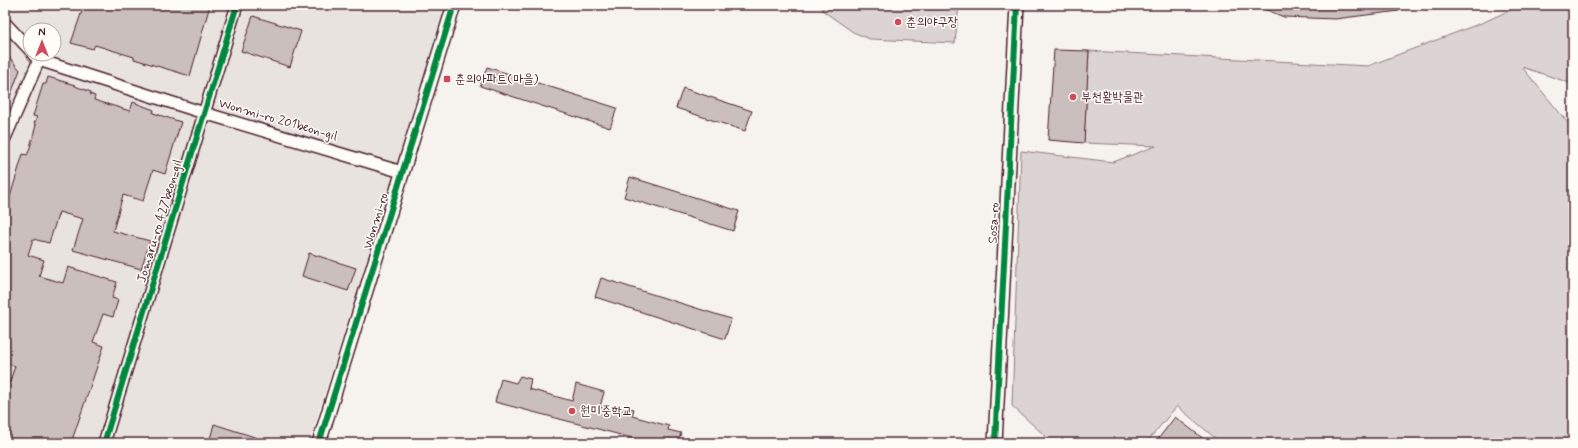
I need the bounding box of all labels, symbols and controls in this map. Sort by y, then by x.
place label: 춘의야구장 [906,14,958,31]
marker: 춘의야구장 [893,17,903,27]
north arrow [22,22,62,62]
text: N [38,26,46,40]
place label: 춘의아파트(마을) [455,71,539,88]
marker: 춘의아파트(마을) [442,74,452,84]
place label: 부천활박물관 [1081,89,1144,106]
marker: 부천활박물관 [1068,92,1078,102]
street label: Wonmi-ro 201beon-gil [217,95,339,145]
street label: Jomaru-ro 427beon-gil [133,157,187,285]
street label: Wonmi-ro [359,191,393,251]
street label: Sosa-ro [984,202,1004,244]
place label: 원미중학교 [580,403,632,420]
marker: 원미중학교 [567,406,577,416]

